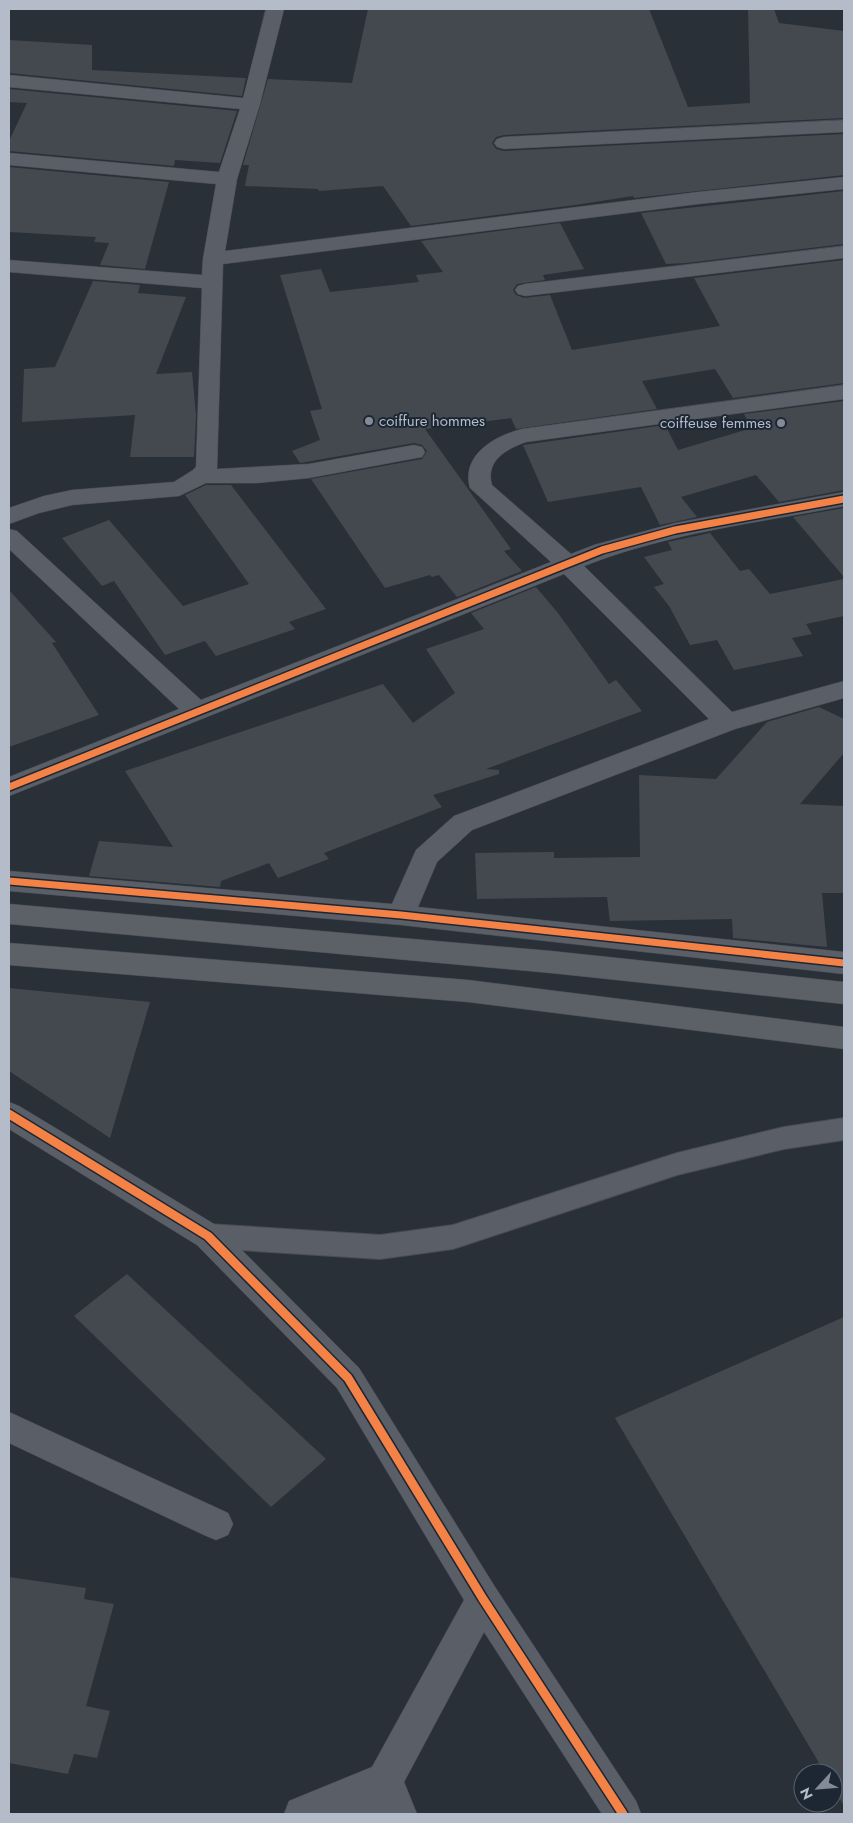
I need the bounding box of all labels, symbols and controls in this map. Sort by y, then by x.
place label: coiffure hommes [379,410,485,432]
place label: coiffeuse femmes [660,412,771,434]
marker: coiffure hommes [363,415,375,427]
marker: coiffeuse femmes [775,417,787,429]
north arrow [793,1763,843,1813]
text: N [795,1784,818,1803]

